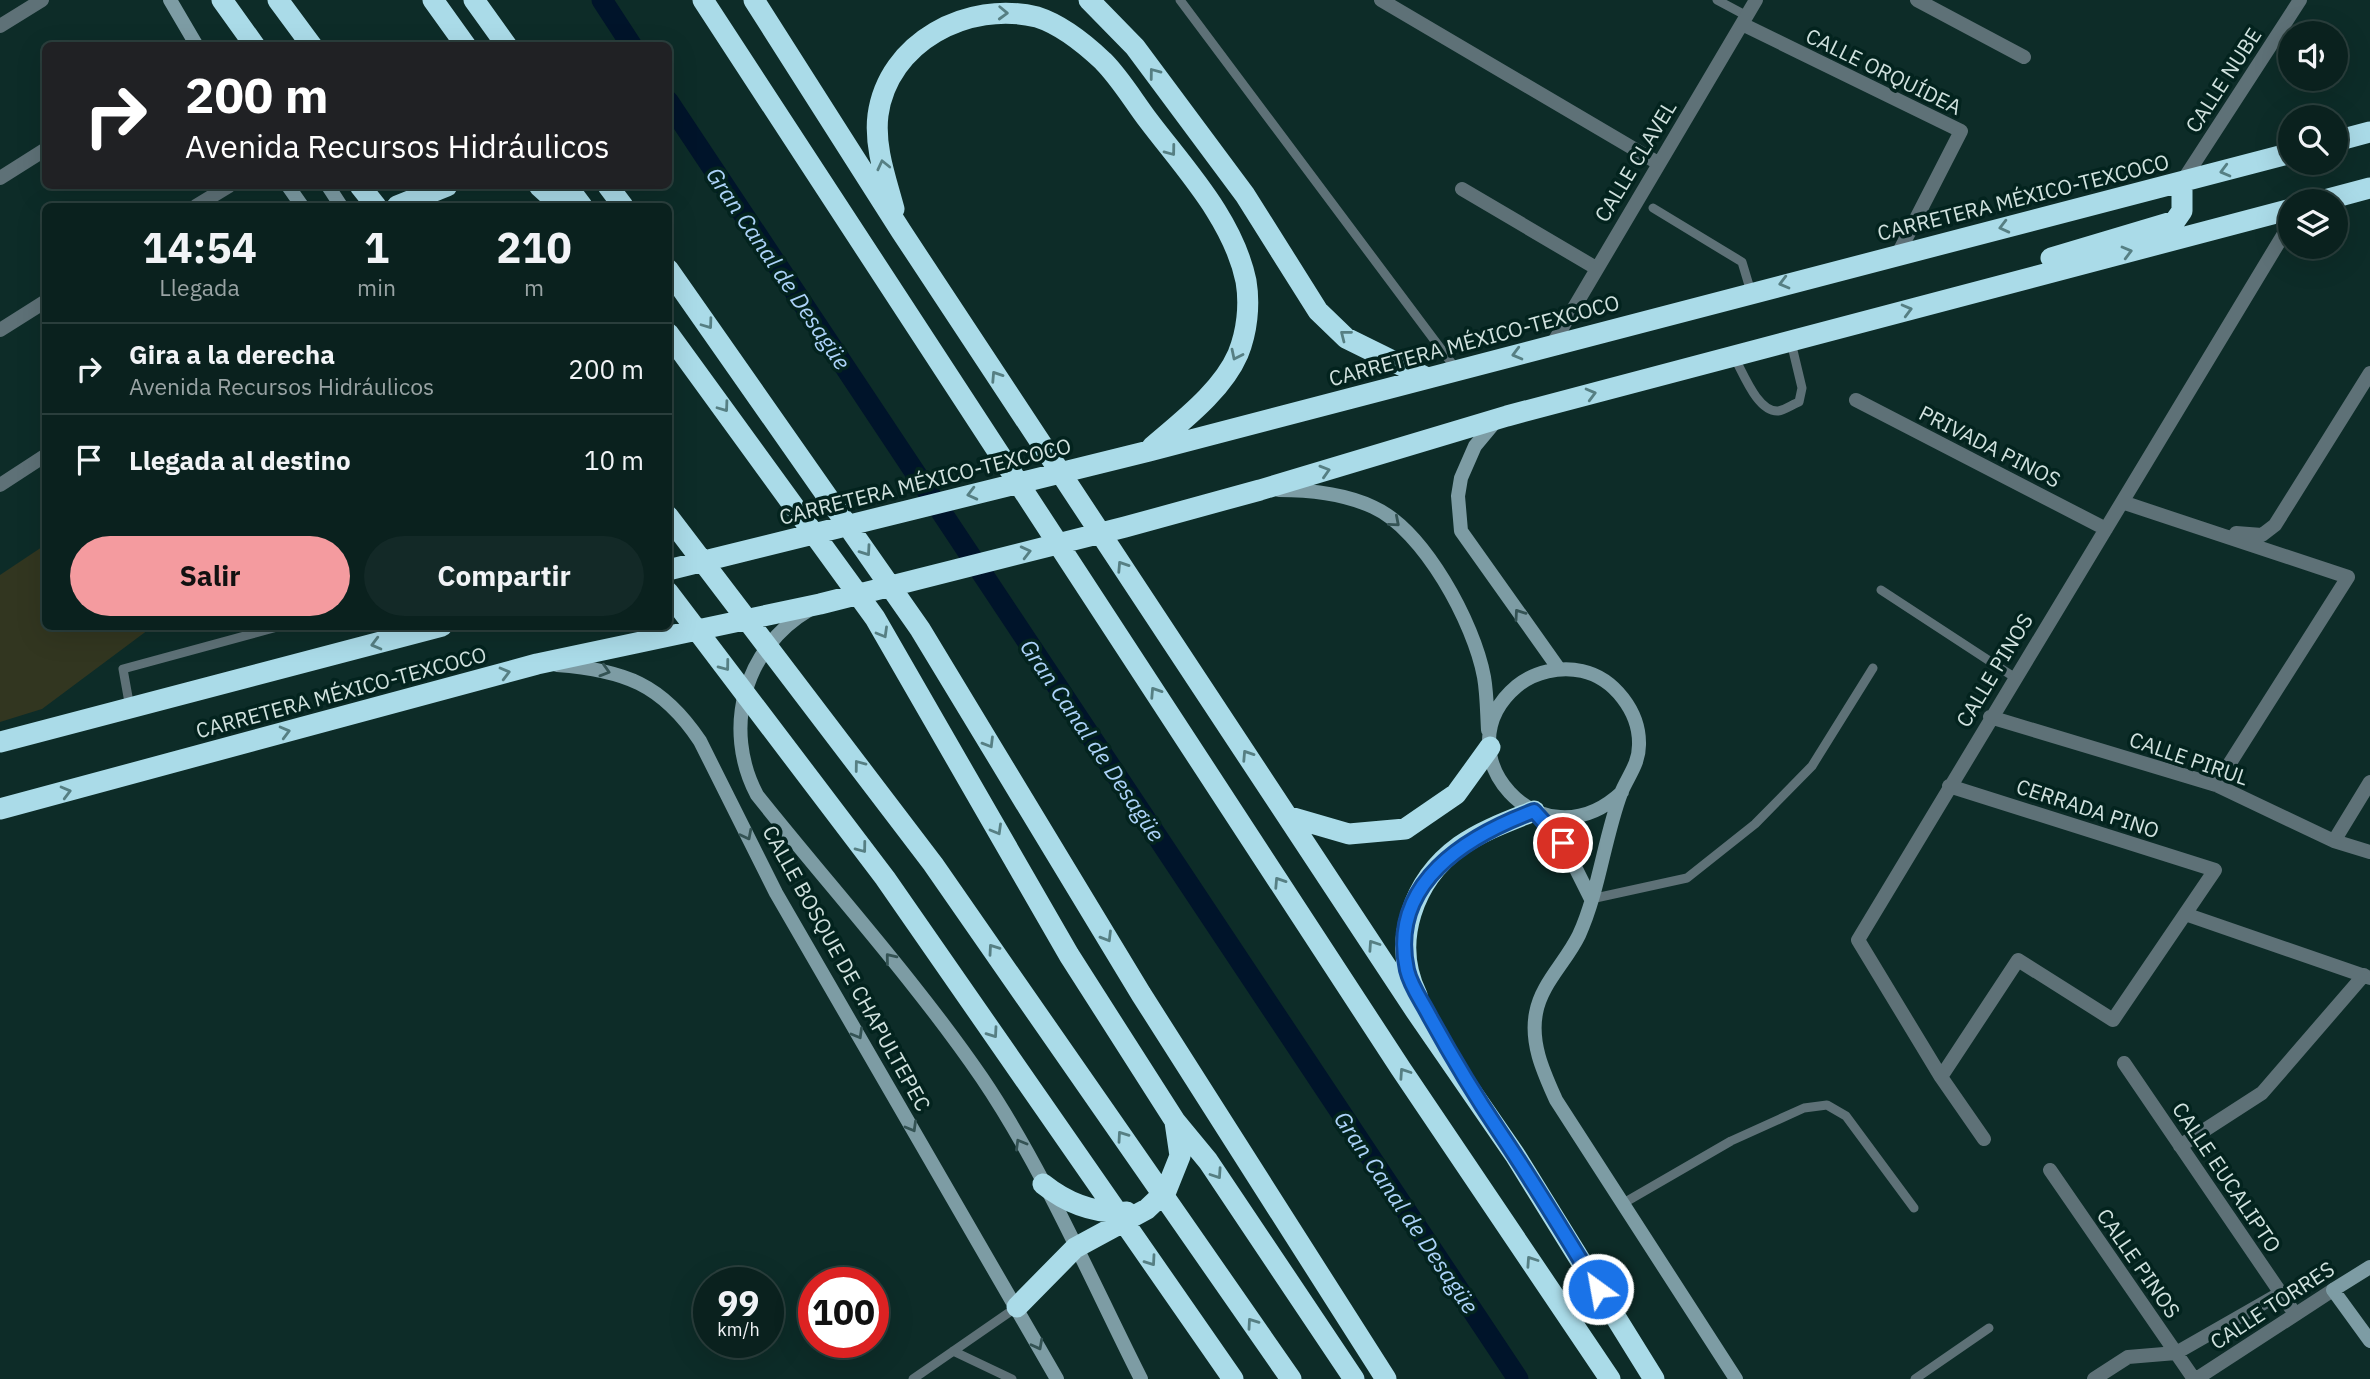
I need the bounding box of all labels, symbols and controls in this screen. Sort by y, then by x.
one-way arrow [998,5,1009,20]
street label: CALLE ORQUÍDEA [1801,21,1967,121]
map controls [2278,21,2348,259]
button: sound [2278,21,2348,91]
street label: CALLE NUBE [2179,22,2267,138]
text: 200 m [185,63,329,126]
one-way arrow [1150,68,1163,81]
icon: right [70,70,161,161]
street label: CALLE CLAVEL [1588,95,1682,227]
button: search [2278,105,2348,175]
text: Avenida Recursos Hidráulicos [185,125,610,167]
one-way arrow [1163,143,1176,156]
street label: CARRETERA MÉXICO-TEXCOCO [1874,147,2172,247]
one-way arrow [876,159,891,171]
water label: Gran Canal de Desagüe [700,161,858,375]
one-way arrow [2219,163,2231,177]
button: layers [2278,189,2348,259]
one-way arrow [1998,219,2010,233]
text: 14:54 [142,220,257,275]
text: 1 [364,220,389,275]
text: 210 [496,220,572,275]
one-way arrow [2121,246,2133,260]
text: Llegada [159,272,240,302]
text: min [357,272,396,302]
text: m [524,272,544,302]
one-way arrow [1778,275,1790,290]
street label: CARRETERA MÉXICO-TEXCOCO [1326,288,1622,392]
one-way arrow [1901,304,1913,319]
one-way arrow [700,316,713,329]
one-way arrow [1341,331,1353,344]
text: Gira a la derecha [129,337,335,371]
one-way arrow [1511,346,1523,360]
one-way arrow [1230,348,1244,360]
icon: right [70,350,108,388]
text: 200 m [568,352,644,386]
one-way arrow [992,370,1005,383]
text: Avenida Recursos Hidráulicos [129,371,434,401]
one-way arrow [1585,388,1597,403]
street label: PRIVADA PINOS [1914,398,2066,494]
one-way arrow [716,399,728,412]
street label: CARRETERA MÉXICO-TEXCOCO [776,431,1074,531]
icon: arrive [70,441,108,479]
text: Llegada al destino [129,443,351,477]
text: 10 m [584,443,644,477]
one-way arrow [1319,465,1331,479]
one-way arrow [966,486,978,500]
one-way arrow [1386,514,1399,526]
button: Salir [70,536,350,616]
button: Compartir [364,536,644,616]
one-way arrow [858,543,870,556]
one-way arrow [1020,546,1032,560]
one-way arrow [1117,560,1130,573]
street label: CALLE PINOS [1949,608,2039,732]
one-way arrow [1515,609,1527,622]
one-way arrow [875,625,888,638]
water label: Gran Canal de Desagüe [1014,633,1172,847]
one-way arrow [370,636,382,650]
street label: CARRETERA MÉXICO-TEXCOCO [193,640,489,744]
one-way arrow [716,659,729,671]
one-way arrow [598,663,610,678]
one-way arrow [499,666,511,681]
one-way arrow [1150,687,1163,700]
street label: CALLE PIRUL [2126,725,2252,791]
one-way arrow [279,726,291,740]
one-way arrow [981,735,994,748]
one-way arrow [1242,750,1255,763]
one-way arrow [854,761,867,773]
street label: CERRADA PINO [2013,772,2163,844]
one-way arrow [60,785,72,800]
pin [1533,813,1593,873]
street label: CALLE BOSQUE DE CHAPULTEPEC [757,820,937,1116]
one-way arrow [989,822,1002,835]
icon: arrive [1544,824,1582,862]
one-way arrow [739,828,753,840]
one-way arrow [854,840,866,852]
one-way arrow [1274,877,1287,890]
one-way arrow [1098,930,1111,943]
one-way arrow [1368,940,1381,953]
one-way arrow [989,944,1001,957]
one-way arrow [885,954,898,966]
one-way arrow [850,1026,863,1039]
one-way arrow [985,1026,998,1039]
one-way arrow [1399,1068,1412,1081]
street label: CALLE EUCALIPTO [2166,1096,2288,1258]
water label: Gran Canal de Desagüe [1328,1105,1486,1319]
one-way arrow [904,1119,917,1132]
one-way arrow [1118,1131,1130,1144]
one-way arrow [1015,1139,1028,1151]
one-way arrow [1209,1167,1222,1180]
street label: CALLE PINOS [2091,1203,2187,1323]
position arrow [1561,1252,1635,1326]
one-way arrow [1143,1253,1155,1266]
street label: CALLE TORRES [2205,1254,2339,1356]
one-way arrow [1526,1256,1539,1269]
speed limit sign: 100 [798,1267,889,1358]
text: 99 [717,1280,760,1326]
text: km/h [717,1318,760,1341]
one-way arrow [1248,1318,1260,1331]
one-way arrow [1030,1338,1043,1350]

